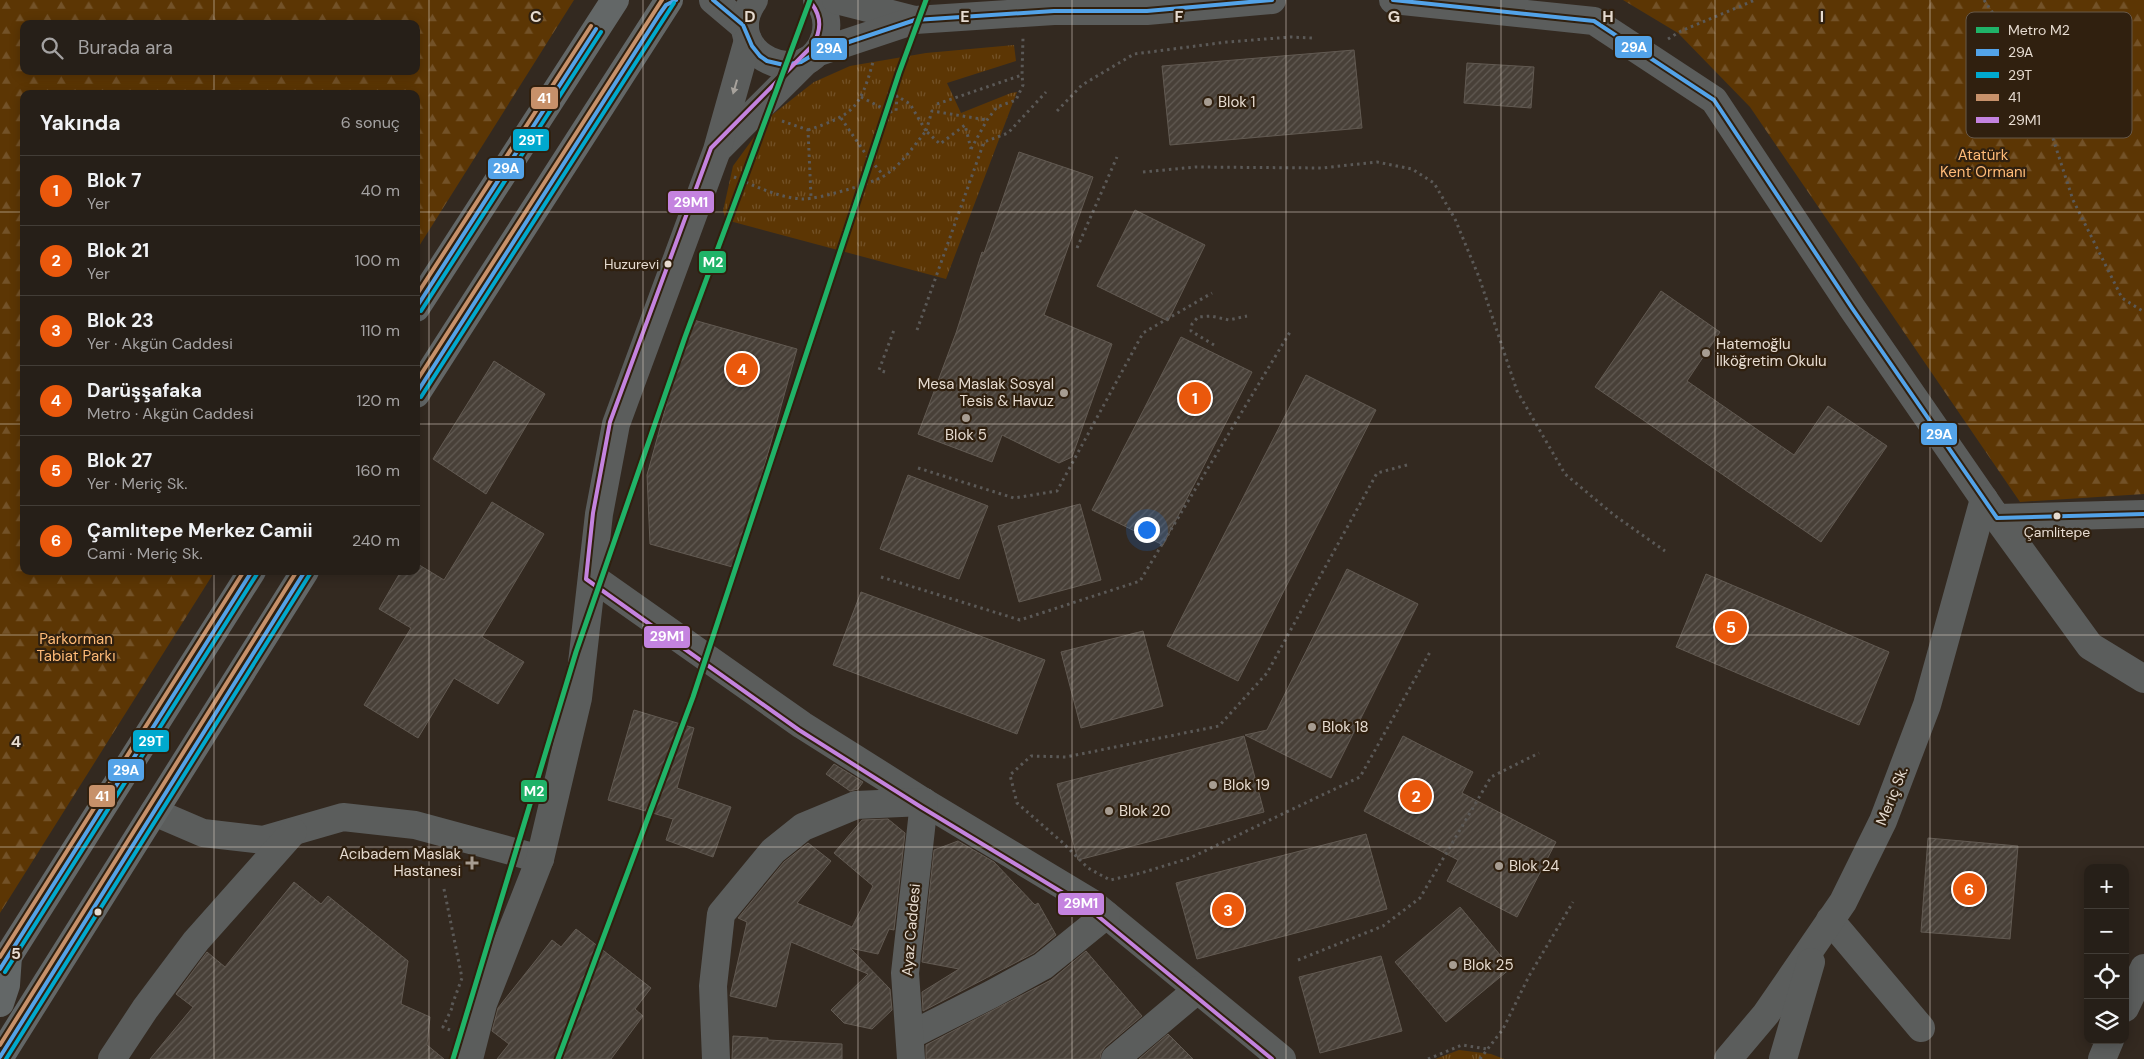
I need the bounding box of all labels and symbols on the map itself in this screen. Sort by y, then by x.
text: C [530,6,542,27]
text: D [744,6,756,27]
text: E [960,6,970,27]
text: F [1175,6,1184,27]
text: G [1388,6,1400,27]
text: H [1602,6,1614,27]
text: I [1820,6,1824,27]
legend [1966,12,2132,138]
text: Metro M2 [2008,21,2070,39]
line badge: 29A [1614,35,1653,59]
line badge: 29A [810,37,848,61]
text: 29A [1621,38,1647,56]
text: 29A [816,39,842,57]
text: 29A [2008,43,2033,61]
text: 29T [2008,66,2032,84]
one-way arrow [730,79,738,94]
line badge: 41 [530,86,559,110]
text: 41 [2008,88,2021,106]
text: 41 [537,89,551,107]
place label: Blok 1 [1218,92,1256,112]
marker: Blok 1 [1202,96,1214,108]
text: 29M1 [2008,111,2041,129]
line badge: 29T [512,128,550,152]
text: 29T [518,131,544,149]
park label: Atatürk Kent Ormanı [1940,145,2026,182]
line badge: 29A [487,157,525,180]
text: 29A [493,159,519,177]
line badge: 29M1 [667,190,715,214]
text: 29M1 [674,193,708,211]
line badge: M2 [698,250,727,274]
text: M2 [703,253,723,271]
place label: Huzurevi [604,255,659,273]
marker: Huzurevi [663,259,673,269]
place label: Hatemoğlu İlköğretim Okulu [1716,334,1827,371]
marker: Hatemoğlu İlköğretim Okulu [1700,347,1712,359]
pin: 4 [726,350,758,388]
place label: Mesa Maslak Sosyal Tesis & Havuz [918,374,1054,411]
pin: 1 [1179,379,1211,417]
marker: Mesa Maslak Sosyal Tesis & Havuz [1058,387,1070,399]
marker: Blok 5 [960,412,972,424]
line badge: 29A [1920,422,1958,446]
place label: Blok 5 [945,425,987,445]
text: 29A [1926,425,1952,443]
marker: Çamlitepe [2052,511,2062,521]
your location [1134,517,1160,543]
place label: Çamlitepe [2024,523,2090,541]
pin: 5 [1715,608,1747,646]
line badge: 29M1 [643,625,691,649]
text: 29M1 [650,627,684,645]
park label: Parkorman Tabiat Parkı [37,629,116,666]
place label: Blok 18 [1322,717,1369,737]
marker: Blok 18 [1306,721,1318,733]
line badge: 29T [132,729,170,753]
text: 4 [11,731,21,752]
text: 29T [138,732,164,750]
line badge: 29A [107,758,145,782]
text: 29A [113,761,139,779]
street label: Meriç Sk. [1871,764,1913,828]
place label: Blok 19 [1223,775,1270,795]
pin: 2 [1400,777,1432,815]
line badge: M2 [520,779,548,803]
marker: Blok 19 [1207,779,1219,791]
text: M2 [524,782,544,800]
line badge: 41 [88,784,116,808]
text: 41 [95,787,109,805]
place label: Blok 20 [1119,801,1171,821]
marker: Blok 20 [1103,805,1115,817]
place label: Acıbadem Maslak Hastanesi [339,844,461,881]
marker: Acıbadem Maslak Hastanesi [465,856,479,870]
place label: Blok 24 [1509,856,1559,876]
marker: Blok 24 [1493,860,1505,872]
pin: 6 [1953,870,1985,908]
street label: Ayaz Caddesi [897,883,925,977]
pin: 3 [1212,891,1244,929]
line badge: 29M1 [1057,892,1105,916]
text: 29M1 [1064,894,1098,912]
unlabelled marker [93,907,103,917]
text: 5 [11,943,21,964]
place label: Blok 25 [1463,955,1514,975]
marker: Blok 25 [1447,959,1459,971]

